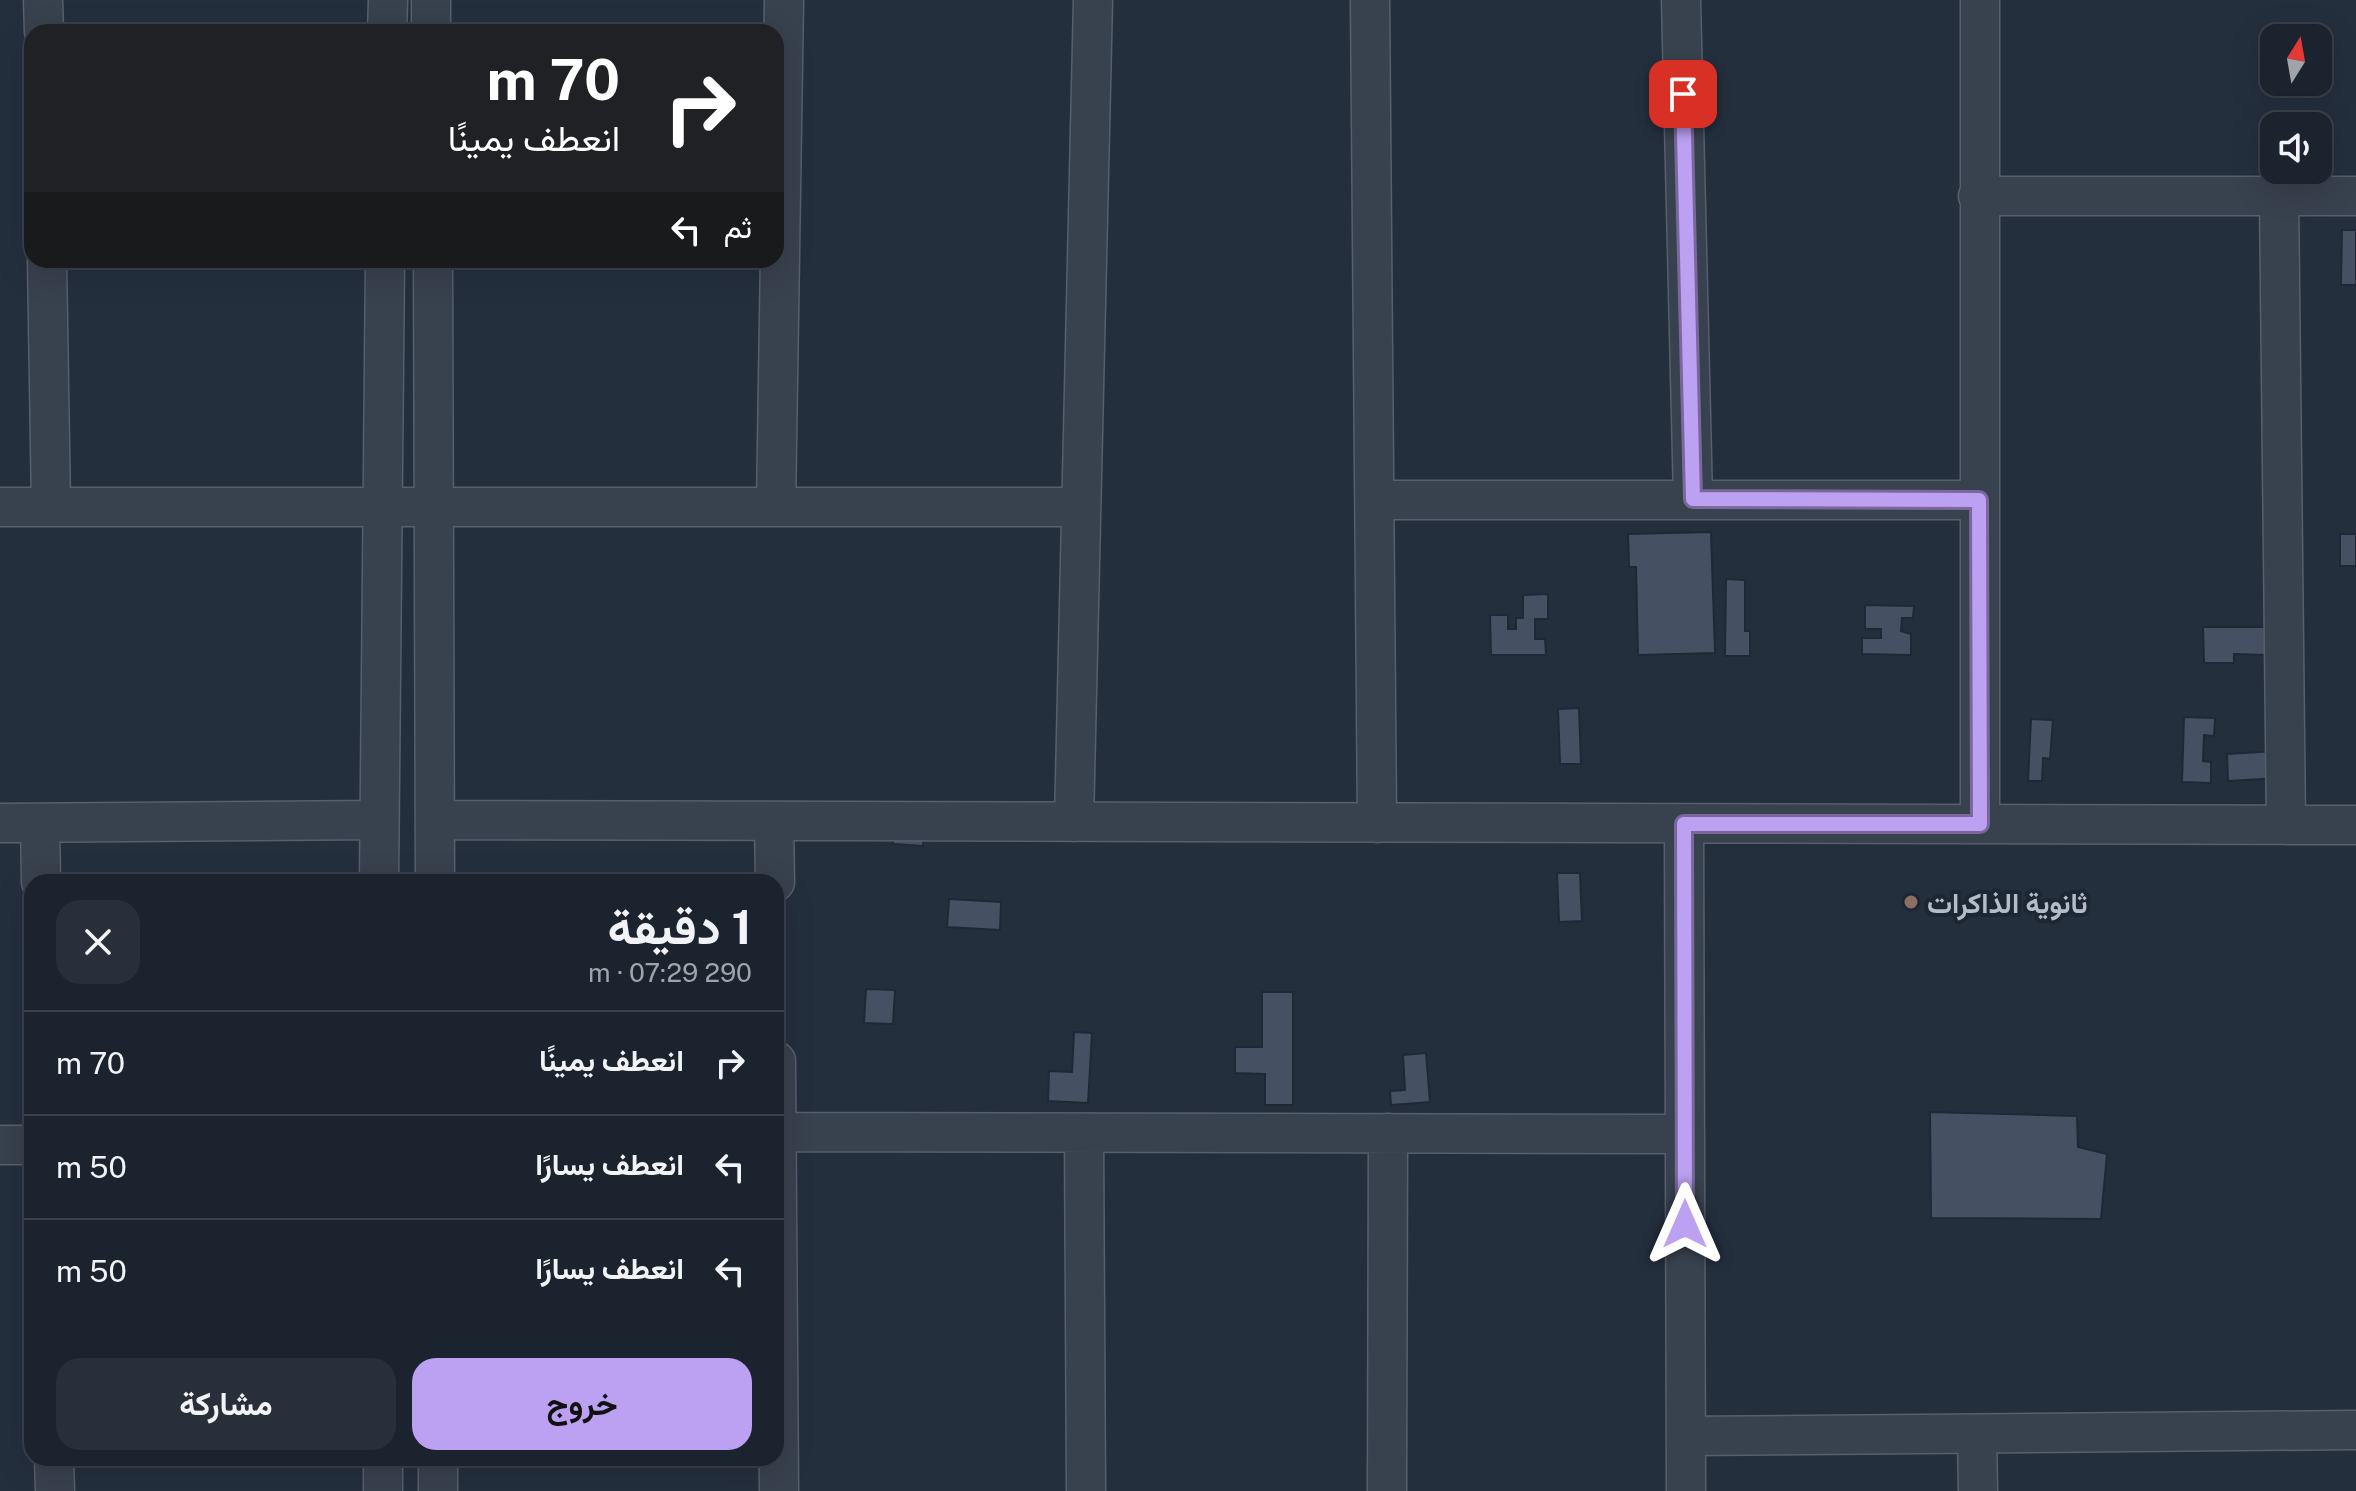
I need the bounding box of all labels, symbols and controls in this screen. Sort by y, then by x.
north arrow [2260,24,2332,96]
map controls [2260,24,2332,184]
text: 70 m [487,47,620,113]
icon: right [648,56,752,160]
pin [1649,60,1717,128]
icon: arrive [1661,72,1705,116]
button: sound [2260,112,2332,184]
text: انعطف يمينًا [448,117,620,159]
icon: left [664,208,708,252]
text: ثم [724,209,752,245]
place label: ثانوية الذاكرات [1927,886,2088,921]
marker: ثانوية الذاكرات [1902,893,1920,911]
text: 1 دقيقة [607,898,752,955]
button: close [56,900,140,984]
text: 290 m · 07:29 [588,957,752,988]
icon: right [708,1041,752,1085]
text: انعطف يمينًا [539,1042,684,1078]
text: 70 m [56,1045,125,1081]
icon: left [708,1145,752,1189]
text: انعطف يسارًا [535,1146,684,1182]
text: 50 m [56,1149,127,1185]
position arrow [1643,1182,1727,1266]
icon: left [708,1249,752,1293]
text: انعطف يسارًا [535,1250,684,1286]
text: 50 m [56,1253,127,1289]
button: مشاركة [56,1358,396,1450]
button: خروج [412,1358,752,1450]

